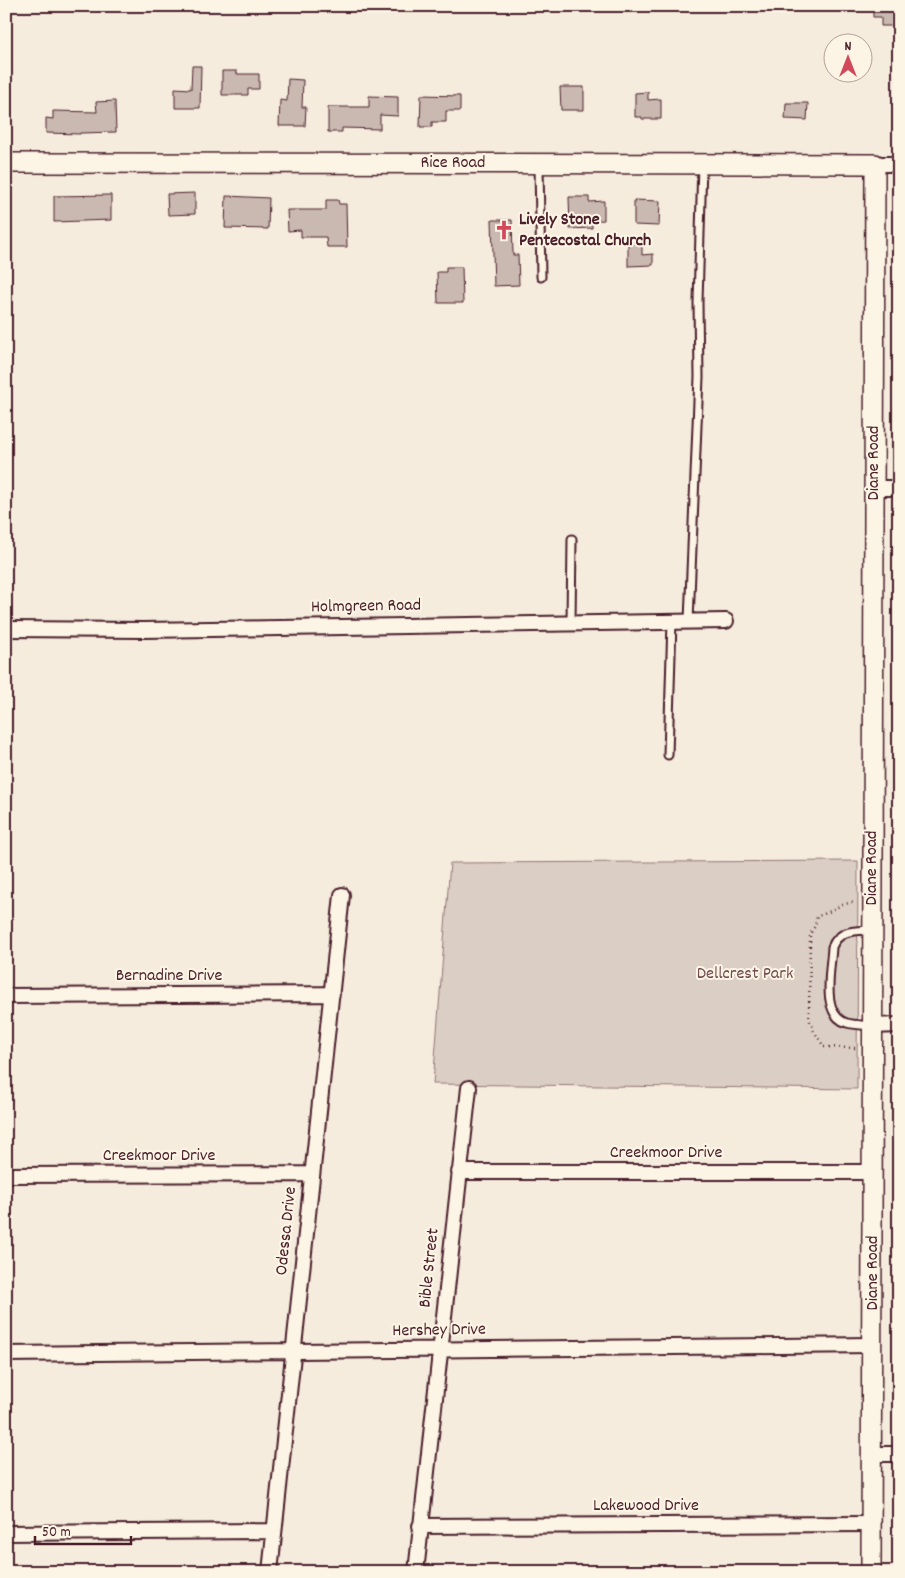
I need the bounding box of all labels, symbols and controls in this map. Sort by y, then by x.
north arrow [822,32,872,82]
text: N [845,37,852,57]
street label: Rice Road [421,151,486,176]
place label: Lively Stone Pentecostal Church [519,208,651,254]
church icon: Lively Stone Pentecostal Church [493,219,515,241]
street label: Diane Road [862,425,887,501]
street label: Holmgreen Road [311,594,421,620]
street label: Diane Road [860,830,885,906]
park label: Dellcrest Park [697,962,793,987]
street label: Bernadine Drive [116,964,222,989]
street label: Creekmoor Drive [610,1141,722,1166]
street label: Creekmoor Drive [103,1144,215,1169]
street label: Odessa Drive [270,1185,304,1277]
street label: Bible Street [413,1227,447,1309]
street label: Diane Road [861,1235,886,1311]
street label: Hershey Drive [392,1318,486,1344]
street label: Lakewood Drive [593,1494,699,1519]
scale bar [35,1513,131,1545]
text: 50 m [42,1522,71,1544]

